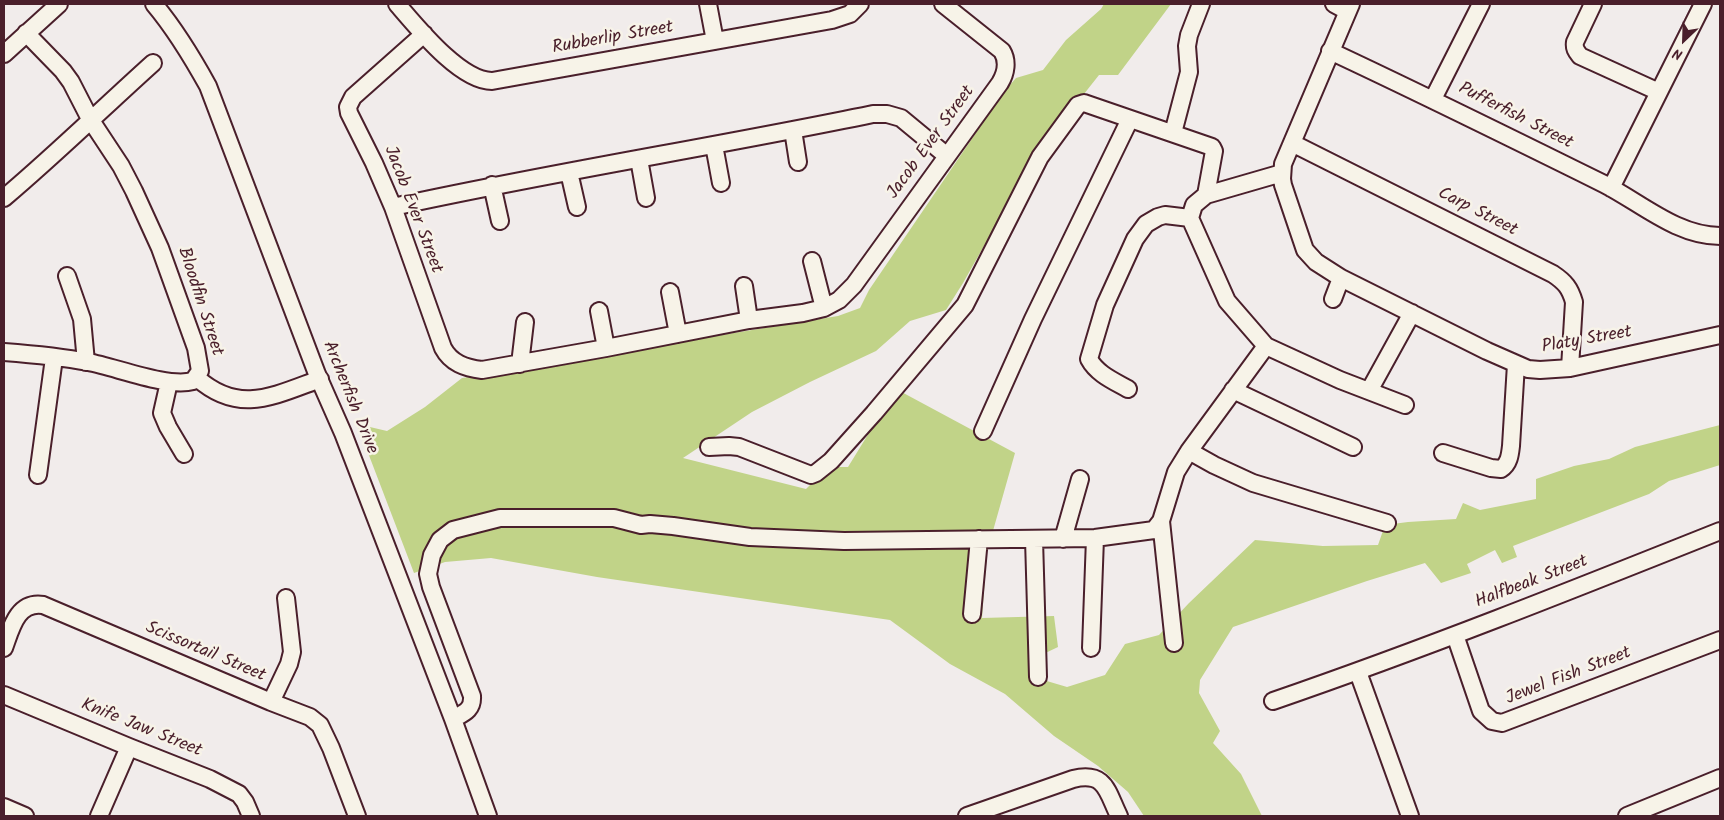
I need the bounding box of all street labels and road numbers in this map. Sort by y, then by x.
street label: Rubberlip Street [551,18,675,60]
street label: Pufferfish Street [1454,79,1576,155]
street label: Jacob Ever Street [884,82,980,204]
street label: Jacob Ever Street [378,143,446,277]
street label: Carp Street [1433,184,1521,242]
street label: Bloodfin Street [171,245,227,359]
street label: Platy Street [1540,322,1634,360]
street label: Archerfish Drive [316,338,382,458]
street label: Halfbeak Street [1473,552,1591,614]
street label: Scissortail Street [142,618,268,688]
street label: Jewel Fish Street [1503,643,1635,711]
street label: Knife Jaw Street [77,695,205,763]

